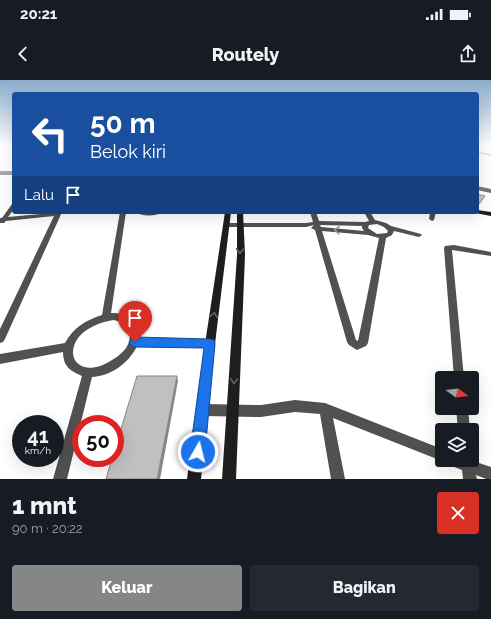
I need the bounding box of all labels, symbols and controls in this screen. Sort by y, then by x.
text: 20:21 [20,5,57,23]
icon: back [12,43,34,65]
icon: share [457,43,479,65]
text: Routely [212,44,279,65]
text: 50 m [90,107,156,140]
icon: left [24,108,76,160]
text: Belok kiri [90,141,166,162]
icon: arrive [62,184,84,206]
text: Lalu [24,186,54,204]
one-way arrow [334,226,340,235]
one-way arrow [236,248,245,254]
pin [118,301,152,342]
icon: arrive [124,307,146,329]
one-way arrow [209,312,218,318]
north arrow [435,371,479,415]
map controls [435,371,479,467]
one-way arrow [230,378,239,384]
speed limit sign: 50 [72,415,124,467]
button: layers [435,423,479,467]
text: 41 [27,424,49,448]
position arrow [177,431,219,473]
text: km/h [25,445,51,456]
text: 1 mnt [12,491,77,520]
button: close [437,492,479,534]
text: 90 m · 20:22 [12,521,83,536]
button: Keluar [12,565,242,611]
button: Bagikan [250,565,479,611]

